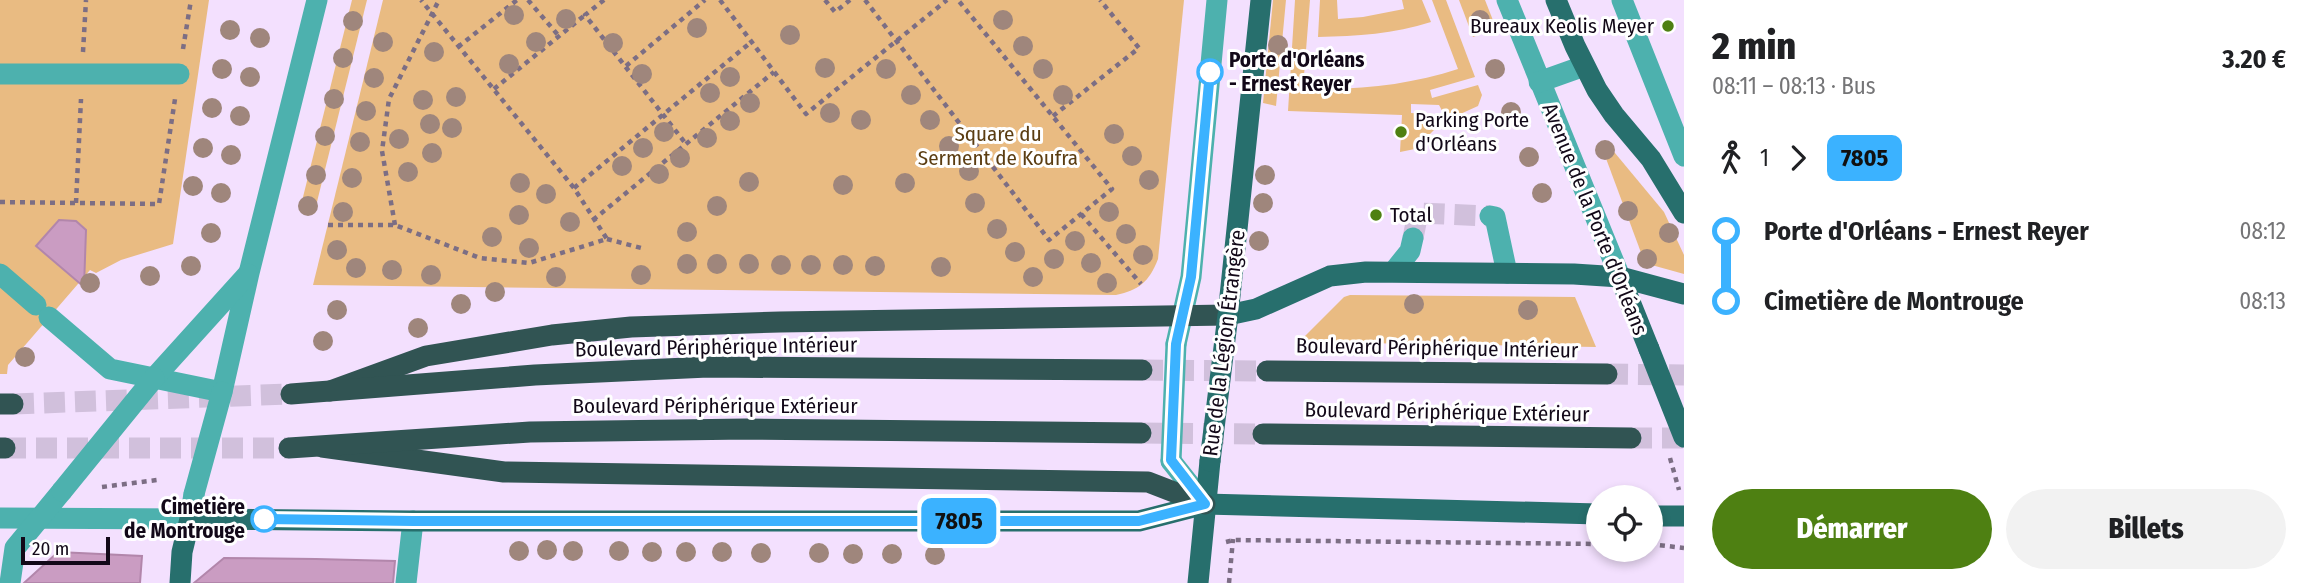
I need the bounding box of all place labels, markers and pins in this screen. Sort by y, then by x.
place label: Bureaux Keolis Meyer [1470,13,1655,39]
marker: Bureaux Keolis Meyer [1660,18,1676,34]
place label: Porte d'Orléans - Ernest Reyer [1229,47,1365,97]
marker: Porte d'Orléans - Ernest Reyer [1197,59,1223,85]
place label: Parking Porte d'Orléans [1415,107,1529,157]
marker: Parking Porte d'Orléans [1393,124,1409,140]
place label: Total [1390,202,1432,228]
marker: Total [1368,207,1384,223]
place label: Cimetière de Montrouge [124,494,245,544]
marker: Cimetière de Montrouge [251,506,277,532]

